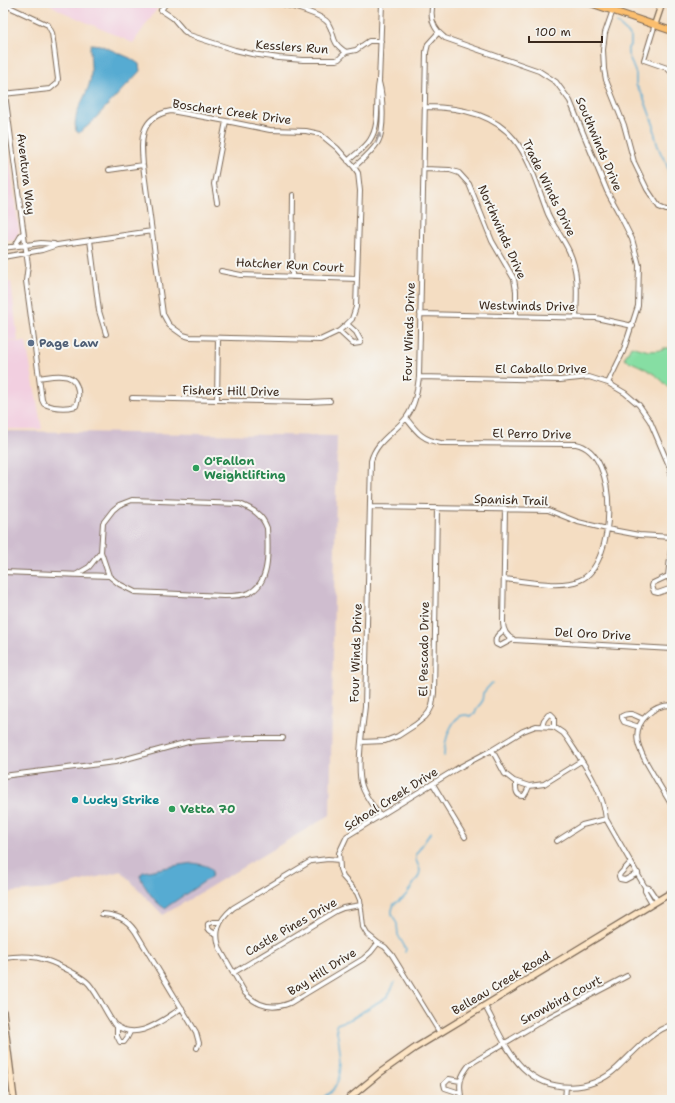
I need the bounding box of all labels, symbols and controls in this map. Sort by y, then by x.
scale bar [529,18,602,44]
text: 100 m [535,24,571,40]
street label: Kesslers Run [255,36,329,58]
street label: Southwinds Drive [572,94,626,194]
street label: Boschert Creek Drive [171,96,293,128]
one-way arrow [376,131,382,143]
street label: Aventura Way [13,132,39,216]
street label: Trade Winds Drive [519,137,580,239]
street label: Northwinds Drive [474,182,530,282]
street label: Hatcher Run Court [235,254,345,276]
street label: Four Winds Drive [399,282,419,382]
street label: Westwinds Drive [479,297,576,315]
place label: Page Law [39,335,99,351]
marker: Page Law [26,338,36,348]
street label: El Caballo Drive [495,361,587,377]
street label: Fishers Hill Drive [182,382,280,400]
street label: El Perro Drive [492,425,572,443]
place label: O'Fallon Weightlifting [204,453,286,483]
marker: O'Fallon Weightlifting [191,463,201,473]
street label: Spanish Trail [474,491,549,509]
street label: El Pescado Drive [415,601,433,697]
street label: Four Winds Drive [346,603,366,703]
street label: Del Oro Drive [554,624,632,644]
street label: Schoal Creek Drive [341,764,441,834]
place label: Lucky Strike [83,792,159,808]
marker: Lucky Strike [70,795,80,805]
place label: Vetta 70 [180,801,235,817]
marker: Vetta 70 [167,804,177,814]
street label: Castle Pines Drive [242,894,340,960]
street label: Bay Hill Drive [285,944,359,999]
street label: Belleau Creek Road [449,947,554,1019]
street label: Snowbird Court [517,972,605,1028]

